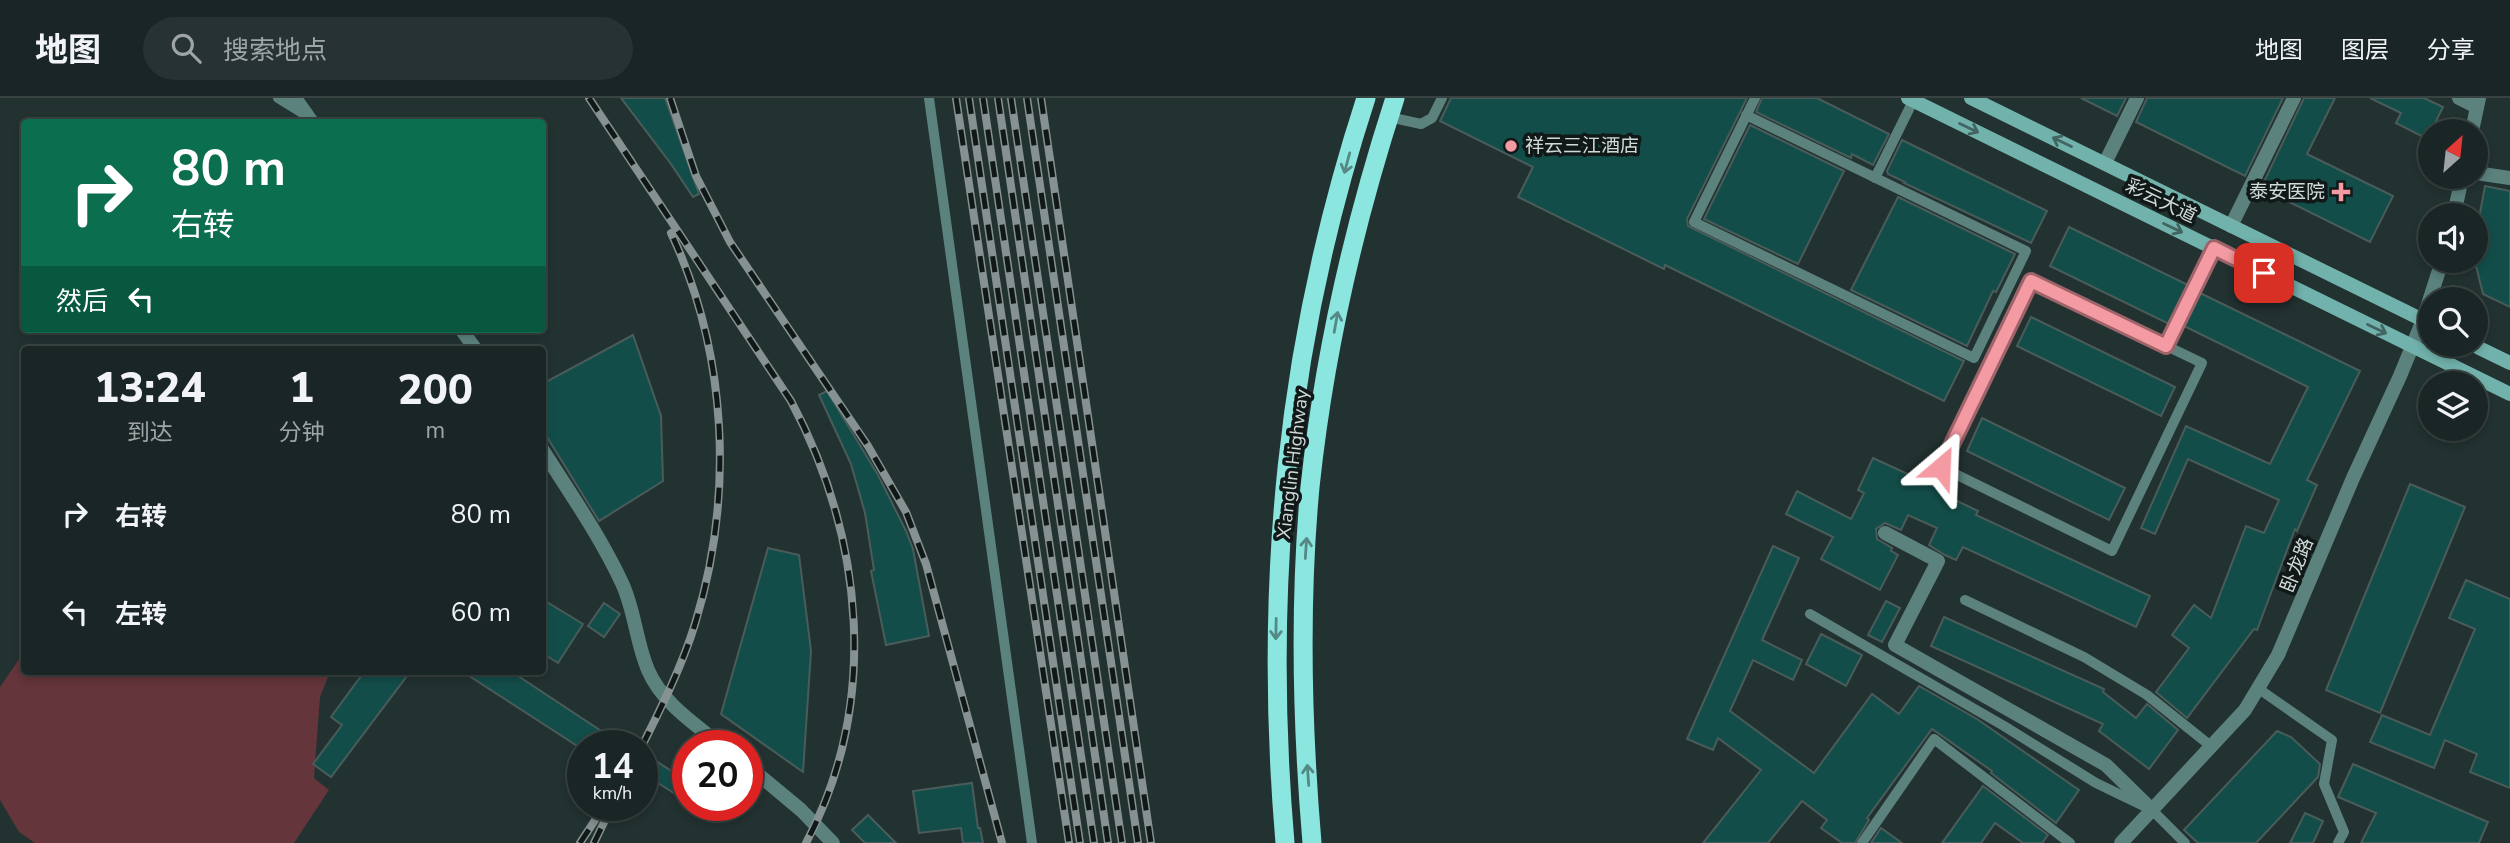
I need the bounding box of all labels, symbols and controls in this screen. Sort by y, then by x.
search box [143,17,633,80]
text: 地图 [35,28,101,73]
icon: search [167,29,205,67]
text: 搜索地点 [223,33,327,68]
text: 地图 [2255,34,2303,66]
text: 图层 [2341,34,2389,66]
text: 分享 [2427,34,2475,66]
north arrow [2418,119,2488,189]
map controls [2418,119,2488,441]
one-way arrow [1958,122,1979,135]
place label: 祥云三江酒店 [1525,133,1639,159]
text: 80 m [171,135,286,202]
one-way arrow [2052,135,2073,149]
marker: 祥云三江酒店 [1503,138,1519,154]
icon: right [56,147,147,238]
one-way arrow [1339,152,1352,174]
street label: 彩云大道 [2121,173,2201,229]
place label: 泰安医院 [2249,179,2325,205]
marker: 泰安医院 [2331,182,2351,202]
button: sound [2418,203,2488,273]
text: 右转 [171,204,235,247]
one-way arrow [2162,222,2183,236]
pin [2234,243,2294,303]
icon: arrive [2245,254,2283,292]
icon: left [122,280,160,318]
text: 然后 [56,284,108,319]
button: search [2418,287,2488,357]
one-way arrow [1330,311,1343,334]
one-way arrow [2366,322,2387,336]
text: 13:24 [94,360,206,417]
text: 1 [289,360,314,417]
text: 200 [397,362,473,419]
button: layers [2418,371,2488,441]
street label: Xianglin Highway [1271,387,1315,540]
text: m [425,415,445,446]
text: 到达 [127,417,173,448]
text: 分钟 [279,417,325,448]
position arrow [1904,430,1978,504]
icon: right [56,495,94,533]
text: 80 m [451,497,511,532]
text: 右转 [115,499,167,534]
street label: 卧龙路 [2274,534,2320,596]
one-way arrow [1299,536,1312,559]
icon: left [56,593,94,631]
text: 60 m [451,595,511,630]
text: 左转 [115,597,167,632]
one-way arrow [1270,617,1283,640]
speed limit sign: 20 [672,730,763,821]
text: 14 [591,743,634,790]
one-way arrow [1301,764,1314,787]
text: km/h [593,781,632,805]

